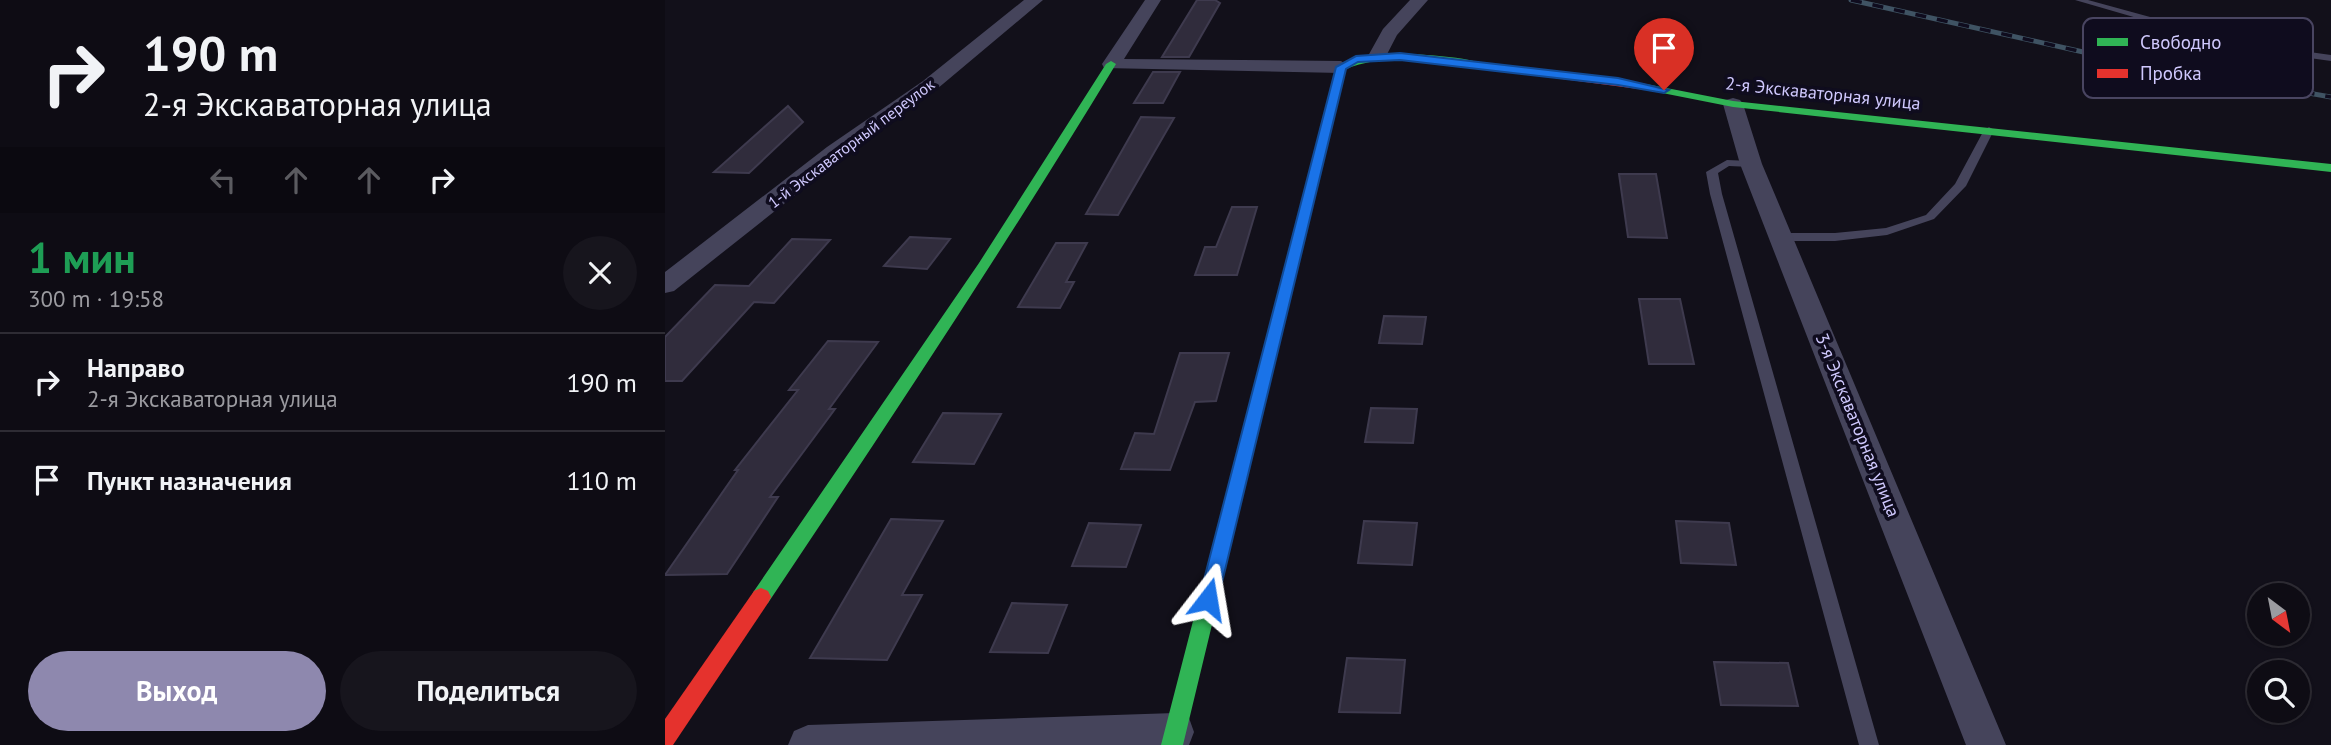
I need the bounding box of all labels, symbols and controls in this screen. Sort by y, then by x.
pin [1634,18,1694,90]
legend [2083,18,2313,98]
text: 190 m [143,21,278,85]
icon: right [28,28,119,119]
icon: arrive [1645,29,1683,67]
text: Свободно [2140,30,2222,54]
text: Пробка [2140,61,2202,85]
street label: 2-я Экскаваторная улица [1724,71,1922,115]
street label: 1-й Экскаваторный переулок [764,74,938,212]
text: 2-я Экскаваторная улица [143,83,492,125]
icon: left [204,161,242,199]
icon: ahead [277,161,315,199]
icon: ahead [350,161,388,199]
icon: right [423,161,461,199]
text: 1 мин [28,230,136,285]
button: close [563,236,637,310]
text: 300 m · 19:58 [28,284,164,313]
street label: 3-я Экскаваторная улица [1811,330,1905,520]
text: Направо [87,351,185,384]
icon: right [28,363,66,401]
text: 190 m [566,366,637,399]
text: 2-я Экскаваторная улица [87,384,338,413]
icon: arrive [28,461,66,499]
text: Пункт назначения [87,464,292,497]
text: 110 m [566,464,637,497]
position arrow [1171,562,1245,636]
north arrow [2247,583,2310,646]
map controls [2247,583,2310,723]
button: Выход [28,651,326,731]
button: Поделиться [340,651,637,731]
button: search [2247,660,2310,723]

